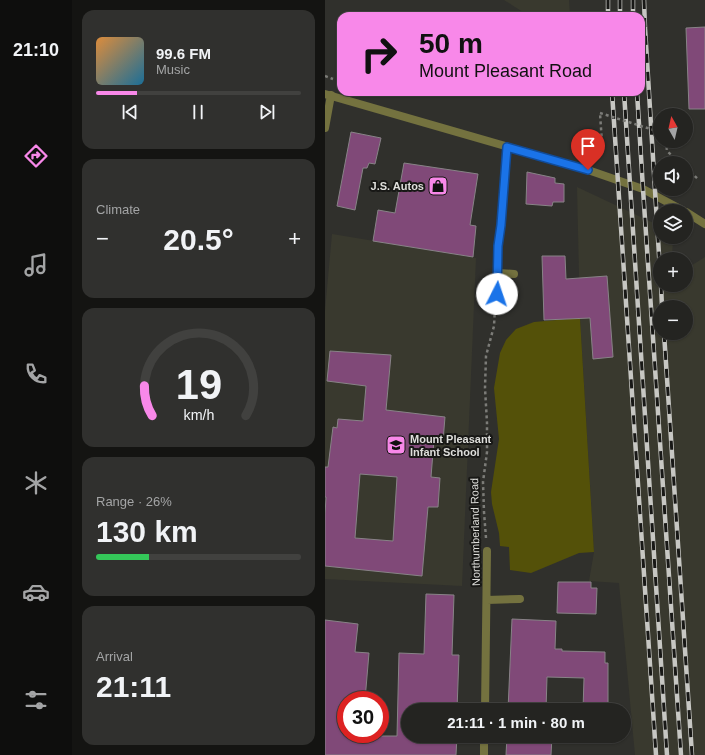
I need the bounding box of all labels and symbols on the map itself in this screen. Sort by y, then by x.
north arrow [653,108,693,148]
pin [571,129,605,170]
shop icon: J.S. Autos [427,175,449,197]
place label: J.S. Autos [371,180,424,192]
position arrow [476,273,518,315]
place label: Mount Pleasant Infant School [410,433,492,458]
school or university icon: Mount Pleasant Infant School [385,434,407,456]
street label: Northumberland Road [468,478,482,586]
speed limit sign: 30 [337,691,389,743]

